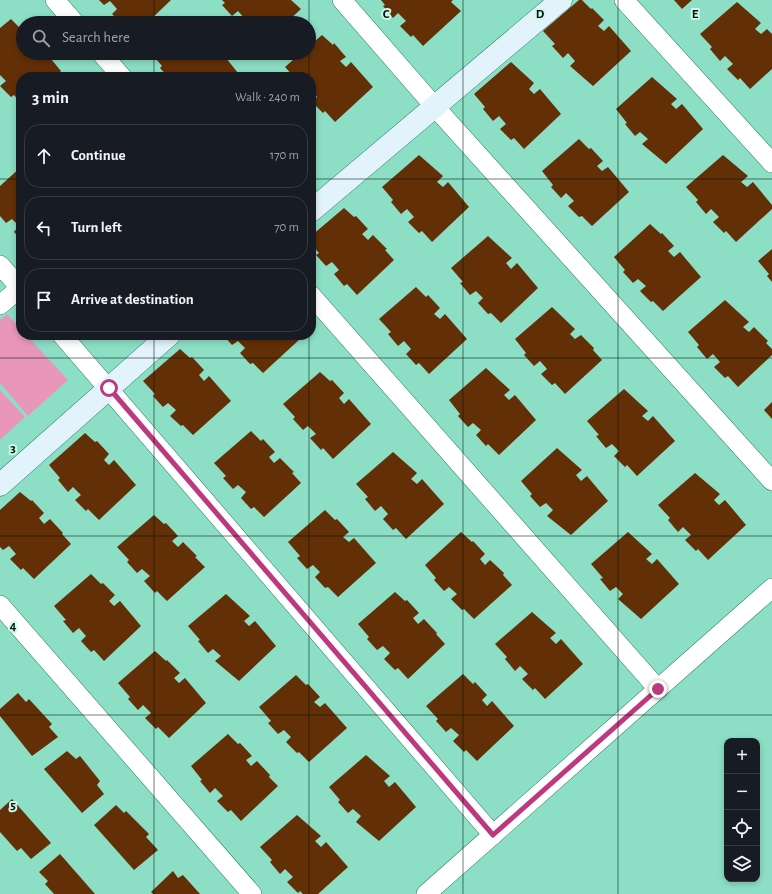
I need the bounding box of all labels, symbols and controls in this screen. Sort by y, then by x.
text: C [383,8,390,21]
text: D [536,8,545,21]
text: E [692,8,699,21]
search box [16,16,316,60]
icon: search [30,27,52,49]
text: Search here [62,30,130,45]
text: 3 min [32,89,69,106]
text: Walk · 240 m [235,91,300,104]
icon: ahead [33,145,55,167]
text: Continue [71,148,126,163]
text: 170 m [270,149,299,162]
icon: left [33,217,55,239]
text: Turn left [71,220,122,235]
text: 70 m [274,221,299,234]
icon: arrive [33,289,55,311]
text: Arrive at destination [71,292,194,307]
route start [100,379,118,397]
text: 3 [10,442,16,455]
text: 4 [10,620,17,633]
route end [649,680,667,698]
map controls [724,738,760,882]
button: + [724,738,760,774]
button: − [724,774,760,810]
text: 5 [10,799,16,812]
button: locate [724,810,760,846]
button: layers [724,846,760,882]

